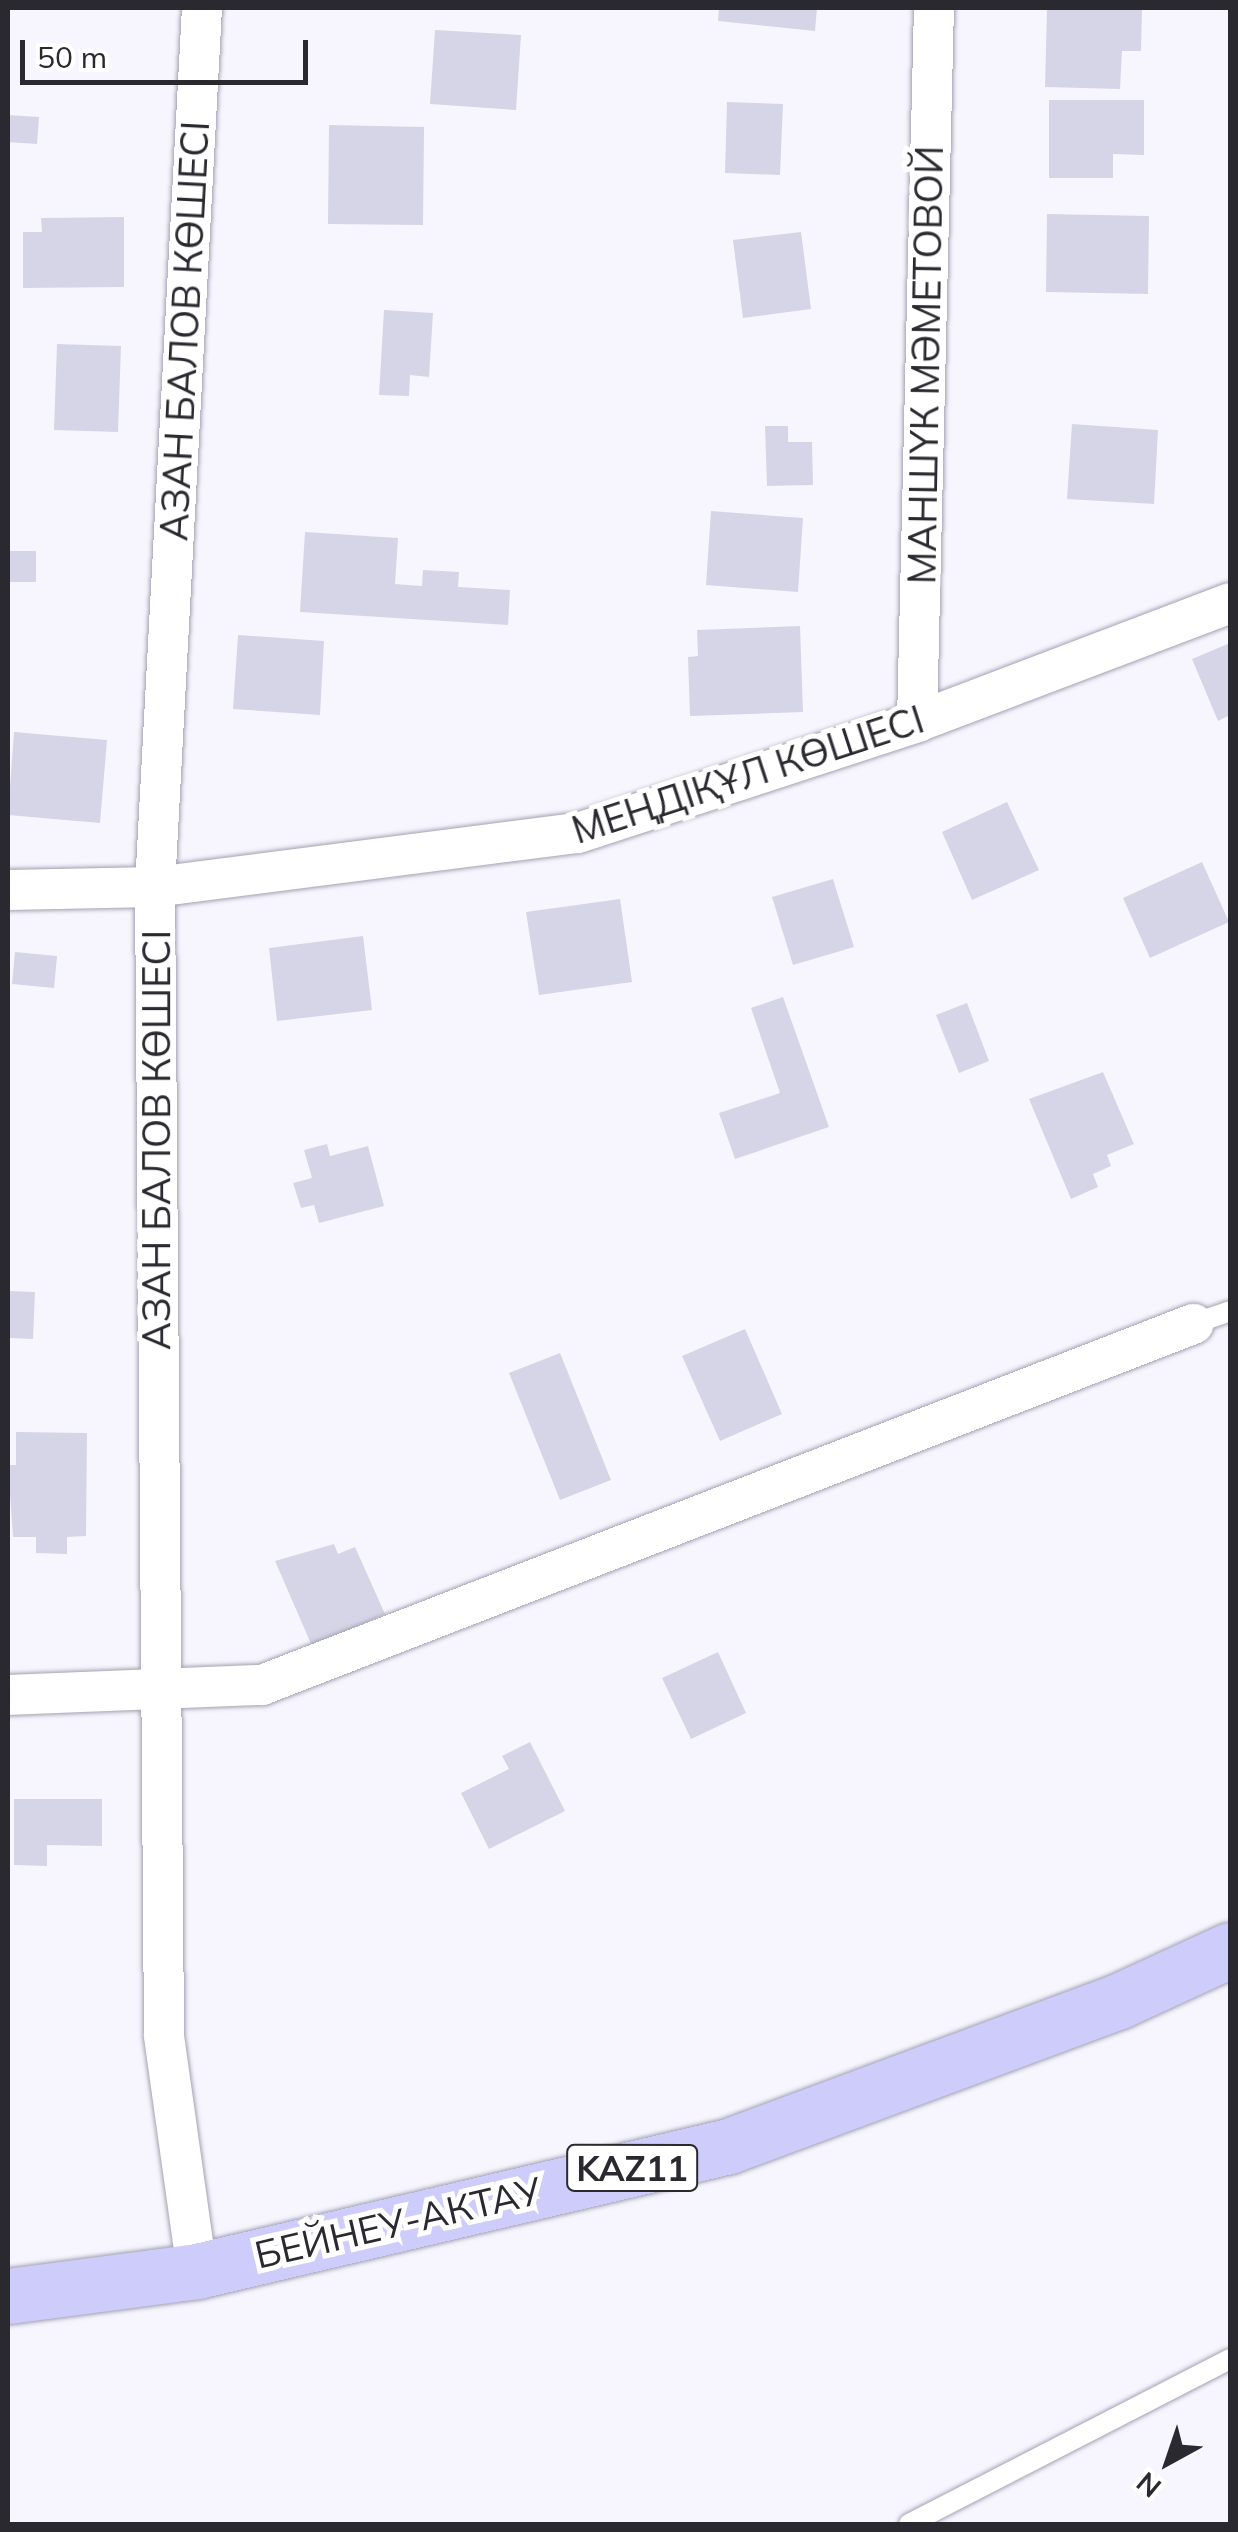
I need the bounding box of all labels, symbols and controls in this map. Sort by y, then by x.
scale bar [25,20,312,82]
text: 50 m [37,38,107,76]
street label: АЗАН БАЛОВ КӨШЕСІ [151,120,219,542]
street label: МАНШҮК МӘМЕТОВОЙ [899,145,953,585]
street label: МЕҢДІҚҰЛ КӨШЕСІ [566,697,930,853]
street label: АЗАН БАЛОВ КӨШЕСІ [134,930,180,1350]
road number: KAZ11 [564,2138,700,2198]
street label: БЕЙНЕУ-АКТАУ [250,2168,546,2278]
north arrow [1118,2412,1218,2512]
text: N [1129,2465,1168,2506]

